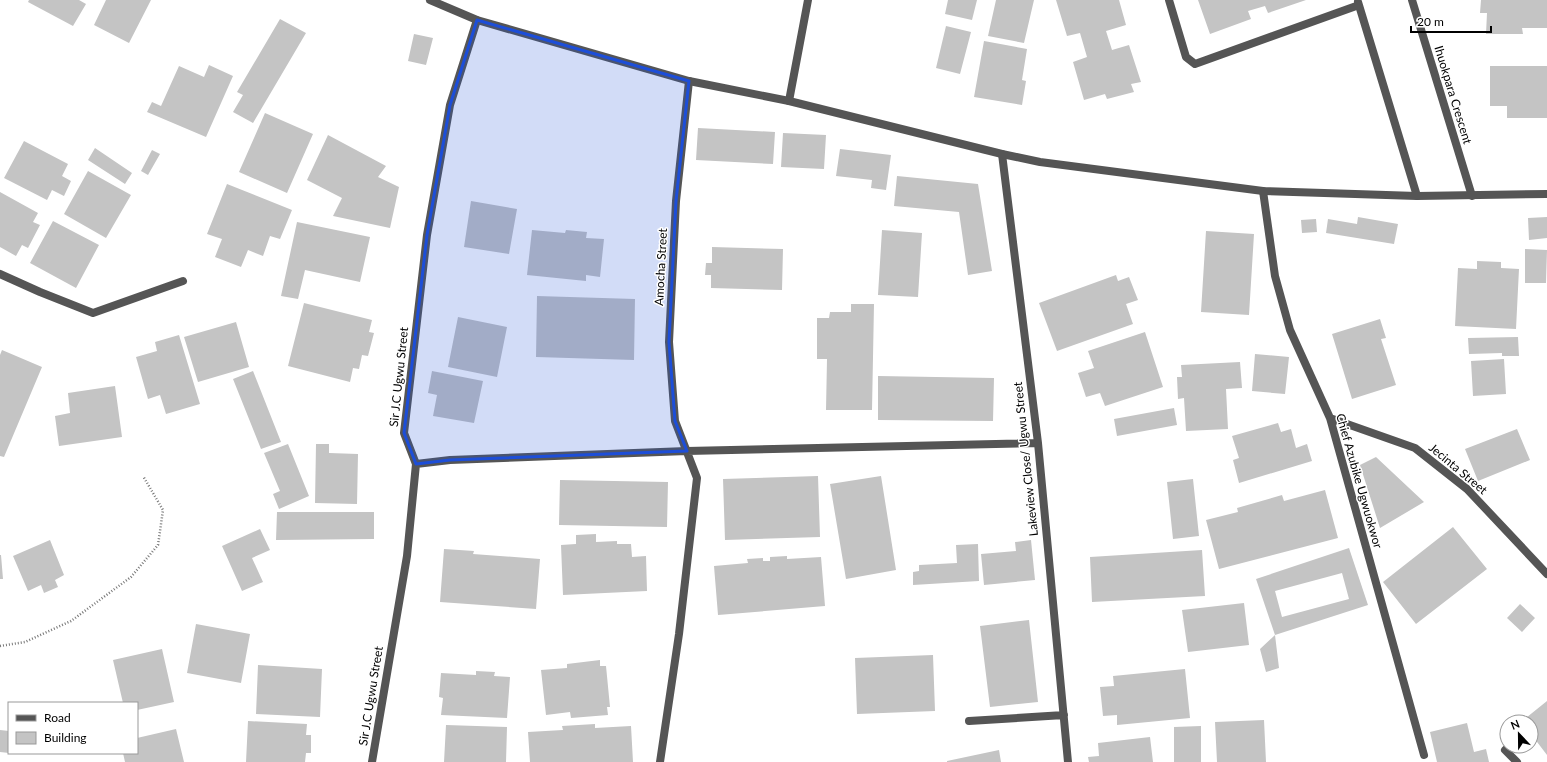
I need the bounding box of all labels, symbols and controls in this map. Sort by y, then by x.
scale bar [1411,8,1491,34]
text: 20 m [1417,14,1444,29]
street label: Ihuokpara Crescent [1431,44,1476,147]
street label: Amocha Street [651,227,670,306]
street label: Sir J.C Ugwu Street [386,326,411,428]
street label: Lakeview Close/ Ugwu Street [1010,381,1041,537]
street label: Chief Azubike Ugwuokwor [1333,412,1386,551]
street label: Jecinta Street [1426,440,1491,498]
street label: Sir J.C Ugwu Street [355,645,386,747]
legend [8,702,138,754]
text: Road [44,710,71,725]
north arrow [1499,714,1539,754]
text: N [1509,717,1521,732]
text: Building [44,730,87,745]

